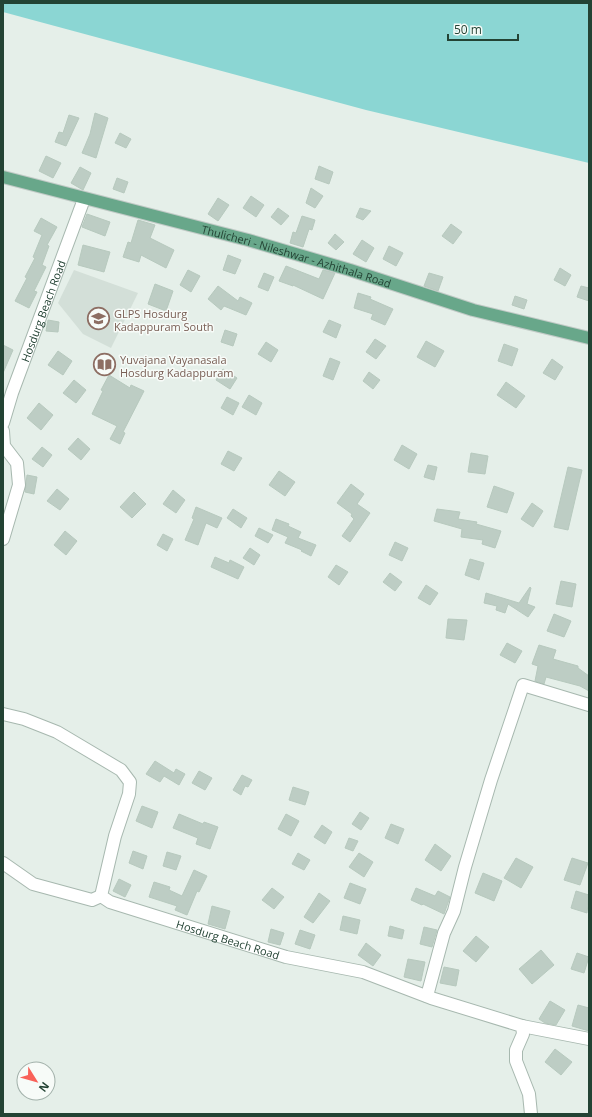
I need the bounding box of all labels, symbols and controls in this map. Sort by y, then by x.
scale bar [448,16,518,42]
text: 50 m [454,21,482,38]
street label: Thulicheri - Nileshwar - Azhithala Road [200,221,393,290]
street label: Hosdurg Beach Road [17,258,68,364]
school or university icon: GLPS Hosdurg Kadappuram South [85,306,111,332]
place label: GLPS Hosdurg Kadappuram South [114,306,214,334]
library icon: Yuvajana Vayanasala Hosdurg Kadappuram [91,352,117,378]
place label: Yuvajana Vayanasala Hosdurg Kadappuram [120,352,233,380]
street label: Hosdurg Beach Road [175,916,282,962]
north arrow [16,1061,56,1101]
text: N [36,1079,53,1095]

